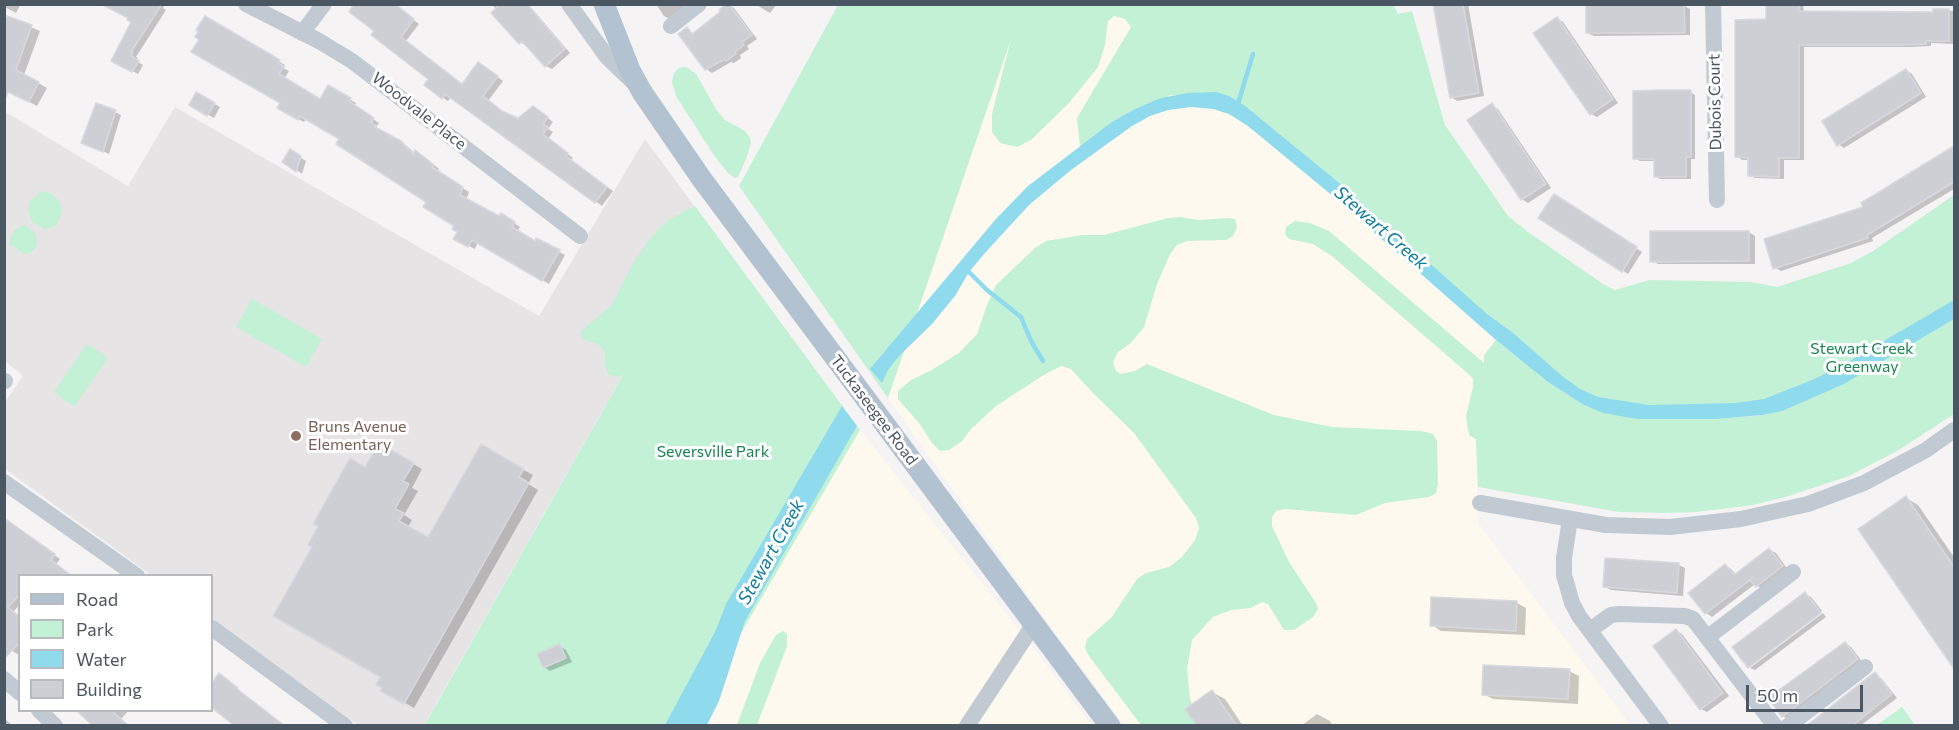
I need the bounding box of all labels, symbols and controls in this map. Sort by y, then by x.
street label: Dubois Court [1705,54,1725,150]
street label: Woodvale Place [368,68,470,154]
water label: Stewart Creek [1330,182,1432,274]
park label: Stewart Creek Greenway [1810,339,1914,377]
street label: Tuckaseegee Road [826,351,922,469]
place label: Bruns Avenue Elementary [308,417,407,455]
marker: Bruns Avenue Elementary [289,429,303,443]
park label: Seversville Park [657,442,769,462]
water label: Stewart Creek [733,496,809,608]
legend [18,574,213,712]
text: Road [76,588,118,610]
text: Park [76,618,114,640]
text: Water [76,648,127,670]
scale bar [1749,673,1866,711]
text: Building [76,678,142,700]
text: 50 m [1757,684,1798,706]

